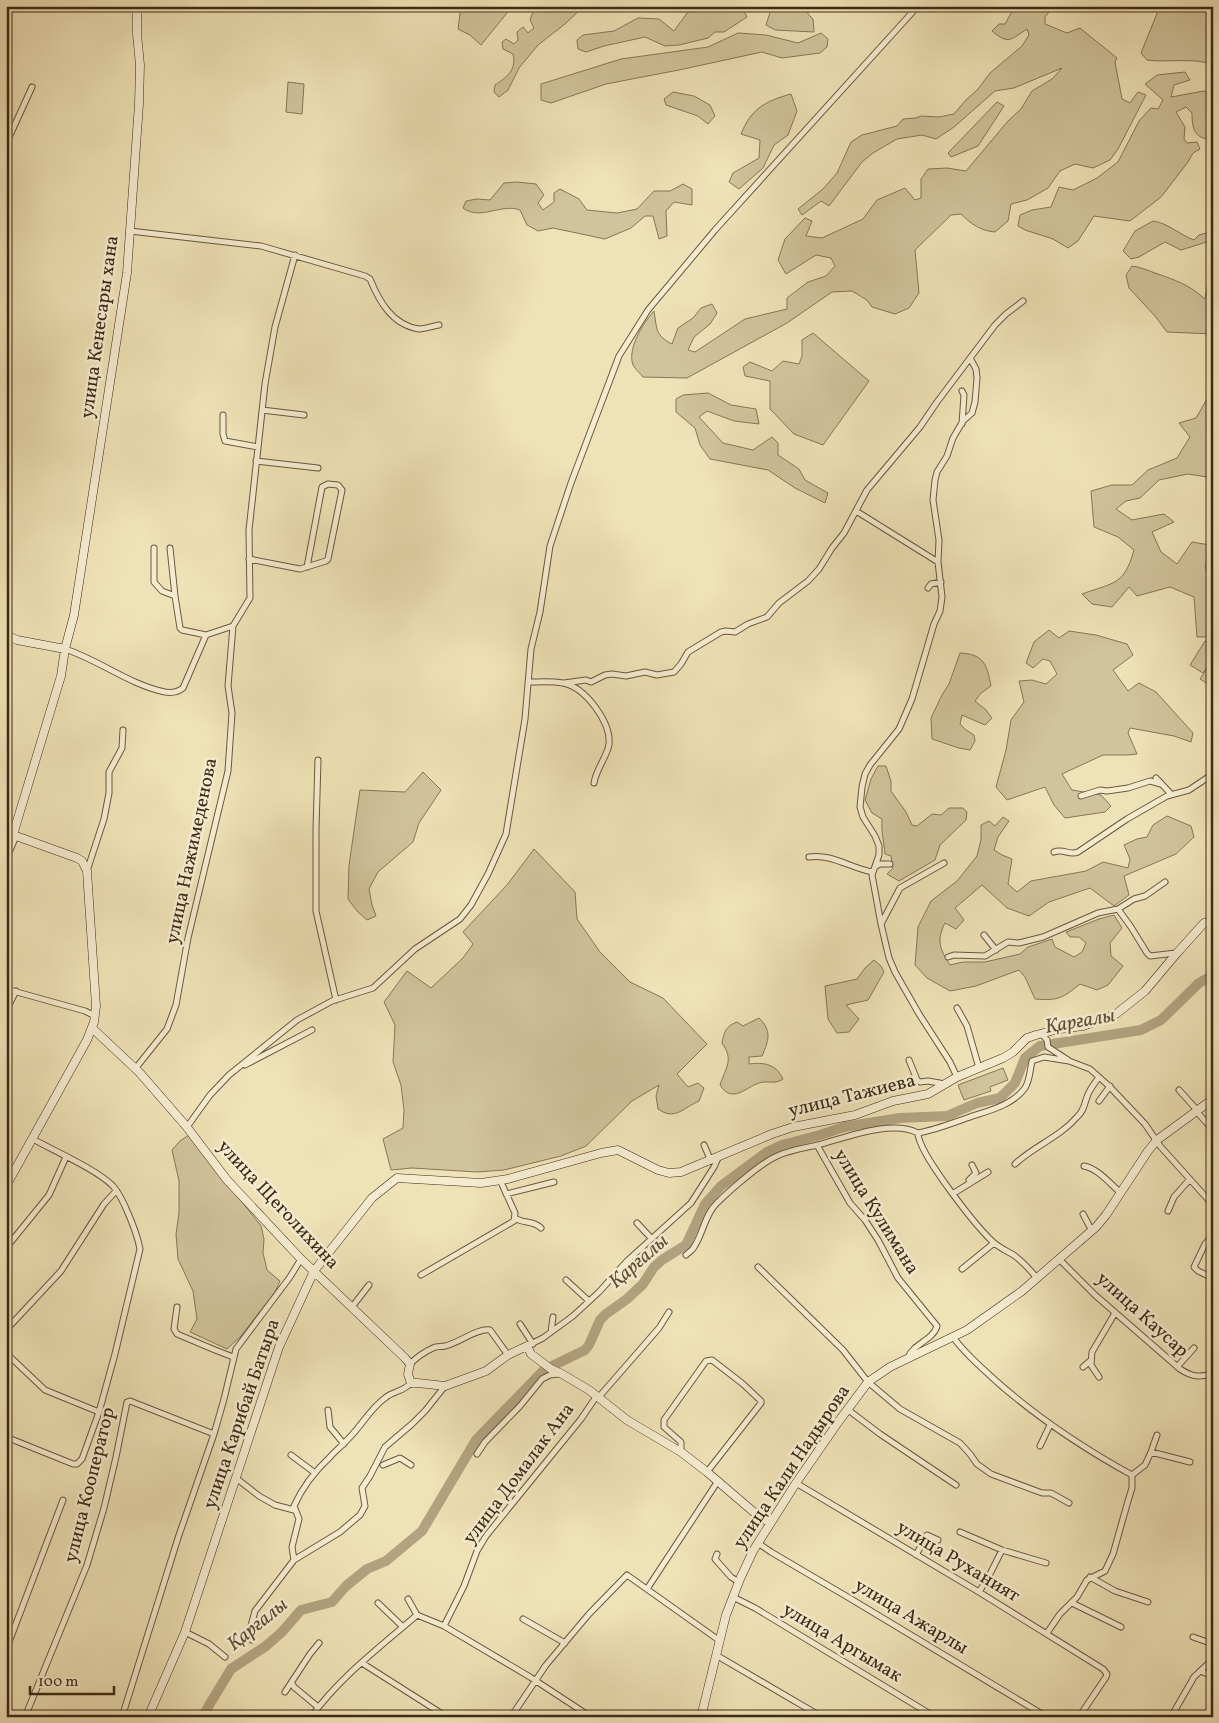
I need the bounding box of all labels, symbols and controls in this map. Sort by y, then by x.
street label: улица Кенесары хана [74,234,126,420]
street label: улица Нажимеденова [160,756,224,946]
water label: Қарғалы [1043,1002,1118,1042]
street label: улица Тажиева [786,1068,918,1124]
street label: улица Щеголихина [211,1135,345,1275]
street label: улица Кулимана [827,1144,925,1280]
water label: Қарғалы [603,1228,675,1296]
street label: улица Каусар [1090,1266,1194,1364]
street label: улица Карибай Батыра [197,1315,287,1513]
street label: улица Кали Надырова [727,1380,857,1554]
street label: улица Домалак Ана [457,1398,581,1550]
street label: улица Кооператор [58,1405,122,1565]
street label: улица Руханият [891,1515,1025,1609]
street label: улица Ажарлы [849,1573,973,1661]
water label: Қарғалы [222,1592,295,1658]
street label: улица Аргымак [777,1597,907,1689]
scale bar [30,1663,114,1695]
text: 100 m [38,1672,78,1693]

